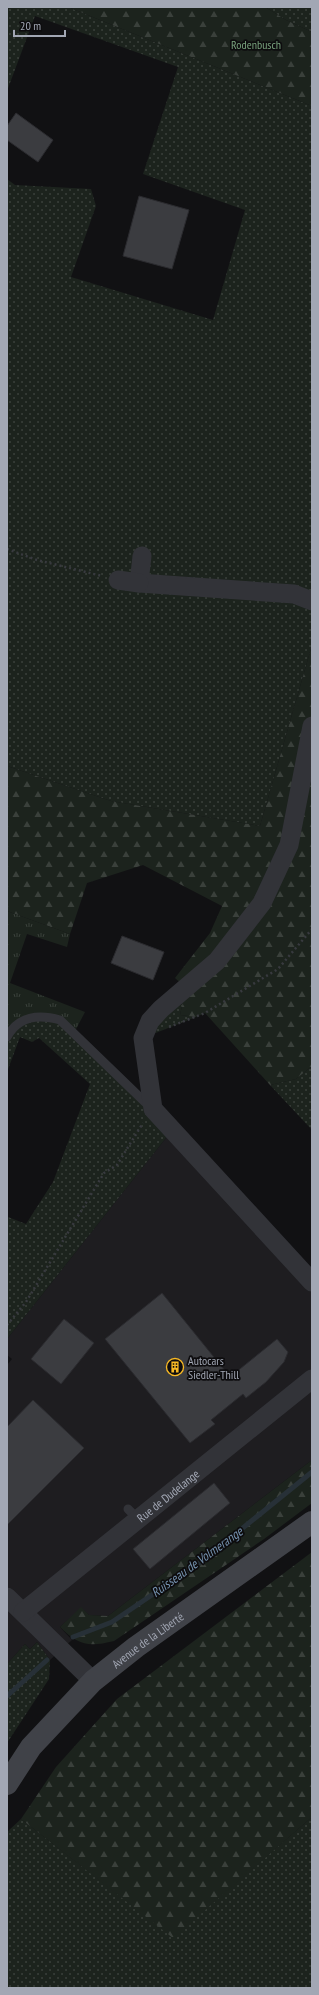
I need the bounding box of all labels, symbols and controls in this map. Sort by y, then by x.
scale bar [14,12,65,38]
text: 20 m [20,18,41,33]
park label: Rodenbusch [231,37,281,52]
place label: Autocars Siedler-Thill [188,1353,239,1382]
building icon: Autocars Siedler-Thill [165,1357,185,1377]
street label: Rue de Dudelange [134,1466,202,1525]
water label: Ruisseau de Volmerange [148,1522,247,1601]
street label: Avenue de la Liberté [108,1608,186,1671]

